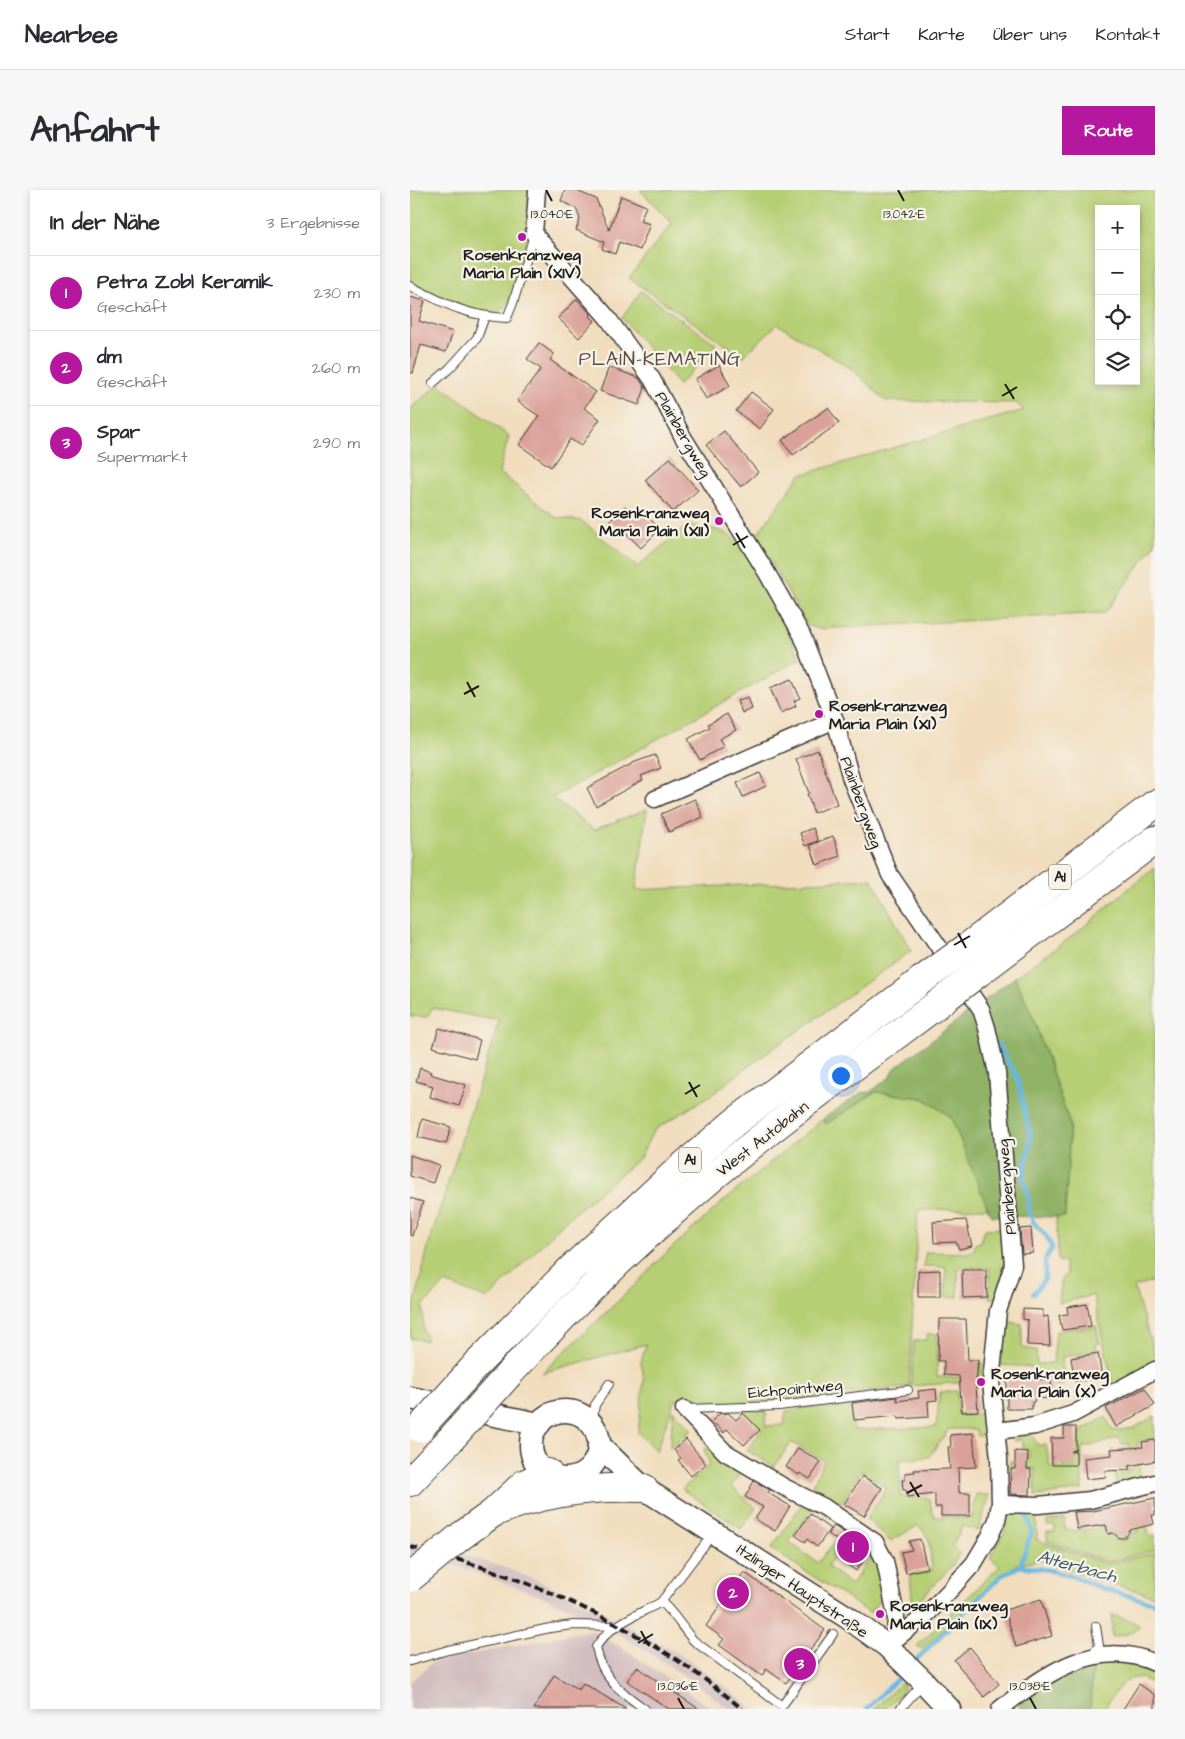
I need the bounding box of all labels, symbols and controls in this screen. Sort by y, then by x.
text: Nearbee [25,18,118,52]
text: Start [845,22,890,47]
text: Karte [918,22,965,47]
text: Über uns [993,22,1067,47]
text: Kontakt [1095,22,1160,47]
text: Anfahrt [30,106,159,155]
button: Route [1062,106,1155,155]
map controls [1095,205,1140,385]
button: + [1095,205,1140,250]
text: 13.040°E [531,206,573,223]
text: 13.042°E [883,206,925,223]
text: In der Nähe [50,208,160,237]
text: 3 Ergebnisse [266,212,360,234]
marker: Rosenkranzweg Maria Plain (XIV) [516,231,528,243]
place label: Rosenkranzweg Maria Plain (XIV) [463,244,582,284]
button: − [1095,250,1140,295]
text: Petra Zobl Keramik [97,269,273,296]
text: 1 [65,282,67,304]
text: 230 m [314,282,360,304]
button: locate [1095,295,1140,340]
text: Geschäft [97,296,167,318]
button: layers [1095,340,1140,385]
text: dm [97,344,122,371]
district label: PLAIN-KEMATING [579,346,741,373]
text: 2 [61,357,71,379]
text: 260 m [312,357,360,379]
text: Geschäft [97,371,167,393]
street label: Plainbergweg [649,387,717,482]
text: Spar [97,419,140,446]
text: 3 [62,432,70,454]
text: 290 m [313,432,360,454]
text: Supermarkt [97,446,188,468]
place label: Rosenkranzweg Maria Plain (XII) [591,502,710,542]
marker: Rosenkranzweg Maria Plain (XII) [713,515,725,527]
place label: Rosenkranzweg Maria Plain (XI) [829,695,947,735]
marker: Rosenkranzweg Maria Plain (XI) [813,708,825,720]
street label: Plainbergweg [833,754,888,851]
road number: A1 [1049,864,1071,890]
your location [828,1063,854,1089]
street label: West Autobahn [712,1096,813,1182]
street label: Plainbergweg [992,1138,1023,1236]
road number: A1 [679,1148,701,1172]
place label: Rosenkranzweg Maria Plain (X) [991,1363,1109,1403]
street label: Eichpointweg [747,1374,843,1405]
marker: Rosenkranzweg Maria Plain (X) [975,1376,987,1388]
pin: 1 [837,1528,869,1566]
street label: Itzlinger Hauptstraße [732,1538,873,1644]
water label: Alterbach [1035,1544,1120,1589]
pin: 2 [717,1574,749,1612]
place label: Rosenkranzweg Maria Plain (IX) [890,1595,1008,1635]
marker: Rosenkranzweg Maria Plain (IX) [874,1608,886,1620]
pin: 3 [784,1645,816,1683]
text: 13.036°E [658,1678,698,1695]
text: 13.038°E [1010,1678,1050,1695]

